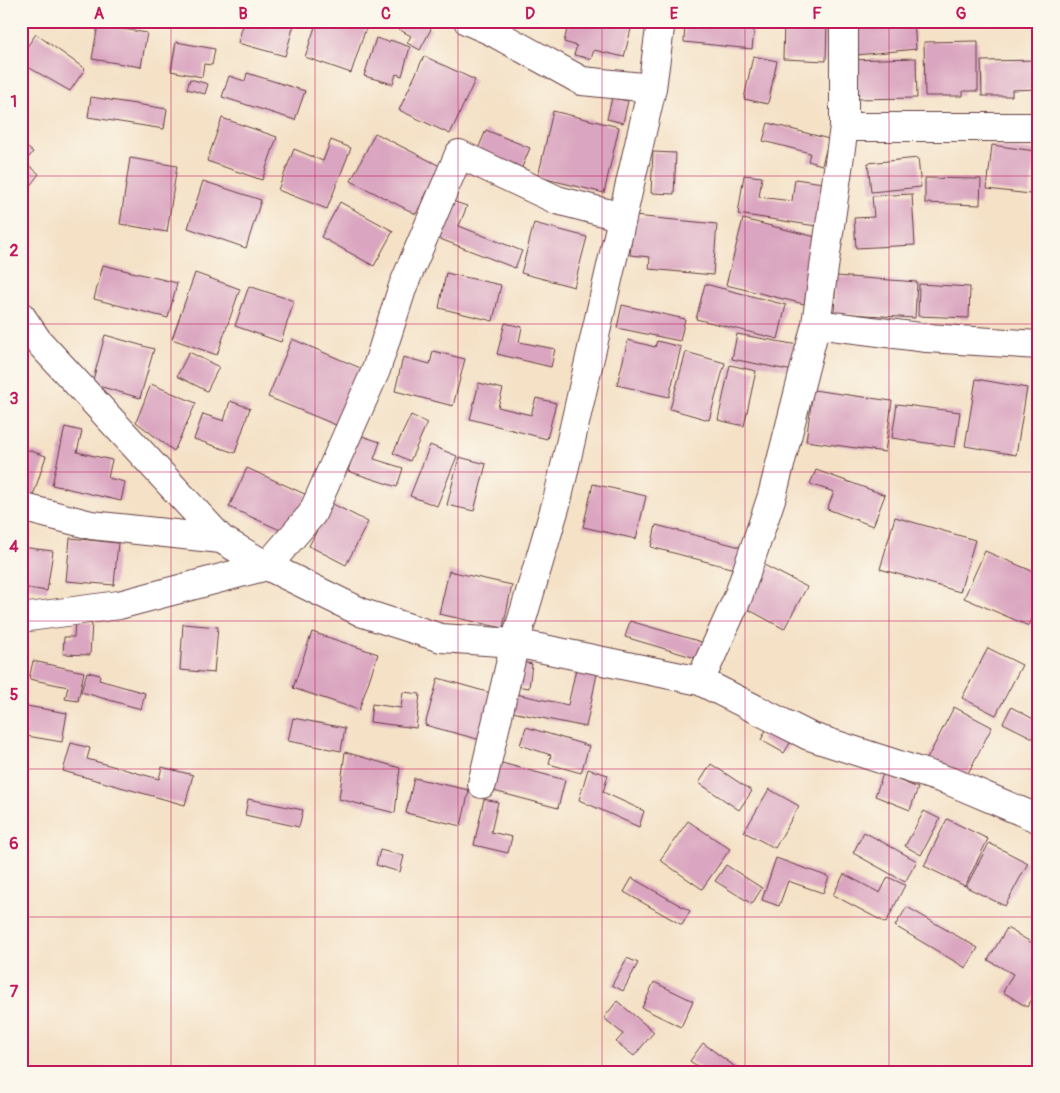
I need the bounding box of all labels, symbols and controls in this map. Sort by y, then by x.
text: A [94,4,105,24]
text: B [238,4,248,24]
text: C [381,4,391,24]
text: D [525,4,535,24]
text: E [670,4,679,24]
text: F [812,4,822,24]
text: G [956,4,967,24]
text: 1 [11,92,17,112]
text: 2 [10,241,19,261]
text: 3 [10,389,19,409]
text: 4 [9,537,19,557]
text: 5 [10,685,19,705]
text: 6 [9,834,19,854]
text: 7 [10,982,19,1002]

